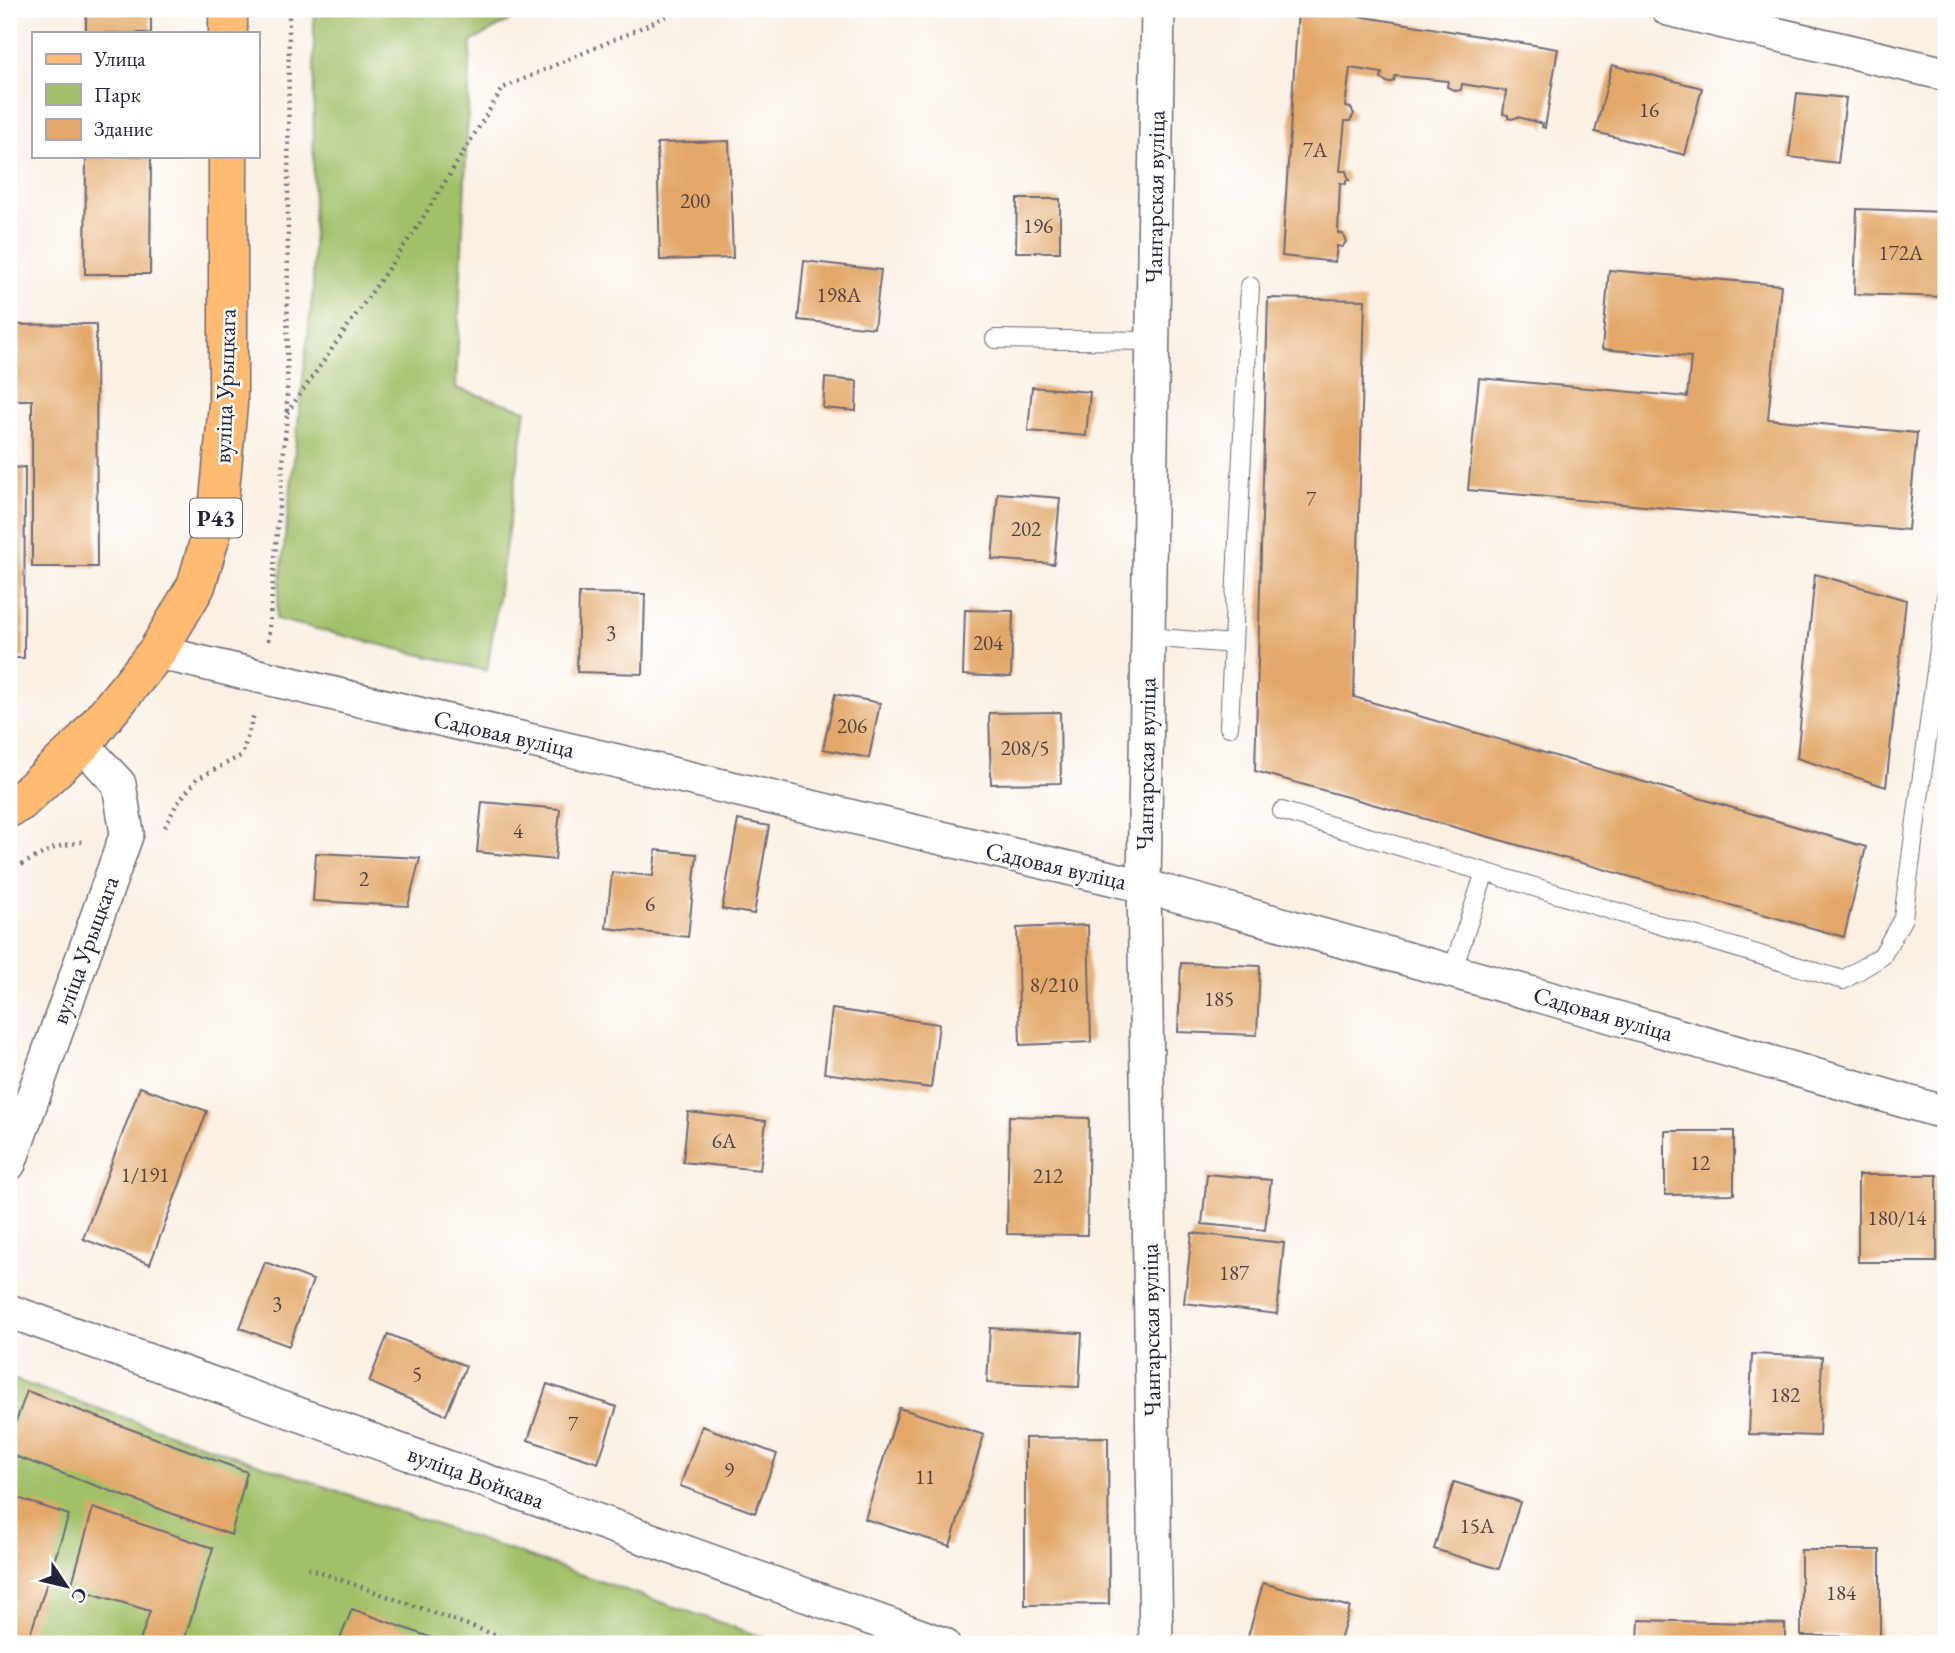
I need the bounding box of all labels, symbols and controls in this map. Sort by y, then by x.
legend [32,32,259,158]
text: Улица [93,45,146,72]
text: Парк [94,81,141,108]
house number: 16 [1639,96,1659,123]
street label: Чангарская вуліца [1137,110,1172,284]
text: Здание [94,115,153,142]
house number: 7А [1303,136,1328,163]
house number: 200 [680,187,710,214]
house number: 196 [1023,212,1053,239]
house number: 172А [1879,239,1924,266]
house number: 198А [817,281,862,308]
street label: вуліца Урыцкага [206,307,243,464]
house number: 7 [1306,485,1317,512]
road number: Р43 [190,498,242,538]
house number: 202 [1011,515,1041,542]
house number: 3 [606,619,616,646]
house number: 204 [973,629,1004,656]
street label: Чангарская вуліца [1128,677,1163,851]
street label: Садовая вуліца [431,702,578,765]
house number: 206 [837,712,867,739]
house number: 208/5 [1001,734,1049,761]
house number: 4 [513,817,524,844]
street label: Садовая вуліца [983,834,1130,897]
house number: 2 [359,865,369,892]
street label: вуліца Урыцкага [43,871,126,1028]
house number: 6 [645,890,655,917]
house number: 8/210 [1030,971,1078,998]
street label: Садовая вуліца [1530,979,1677,1048]
house number: 185 [1204,985,1234,1012]
house number: 6А [712,1127,737,1154]
house number: 12 [1690,1149,1710,1176]
house number: 1/191 [121,1161,169,1188]
house number: 212 [1033,1162,1063,1189]
house number: 180/14 [1868,1204,1927,1231]
street label: Чангарская вуліца [1133,1243,1168,1417]
house number: 187 [1219,1259,1250,1286]
house number: 3 [272,1290,282,1317]
house number: 5 [412,1360,422,1387]
house number: 182 [1770,1381,1800,1408]
house number: 7 [568,1410,579,1437]
street label: вуліца Войкава [404,1438,549,1516]
house number: 9 [724,1456,734,1483]
house number: 11 [915,1463,935,1490]
house number: 15А [1460,1512,1495,1539]
north arrow [32,1552,102,1622]
house number: 184 [1826,1579,1857,1606]
text: С [65,1583,94,1608]

